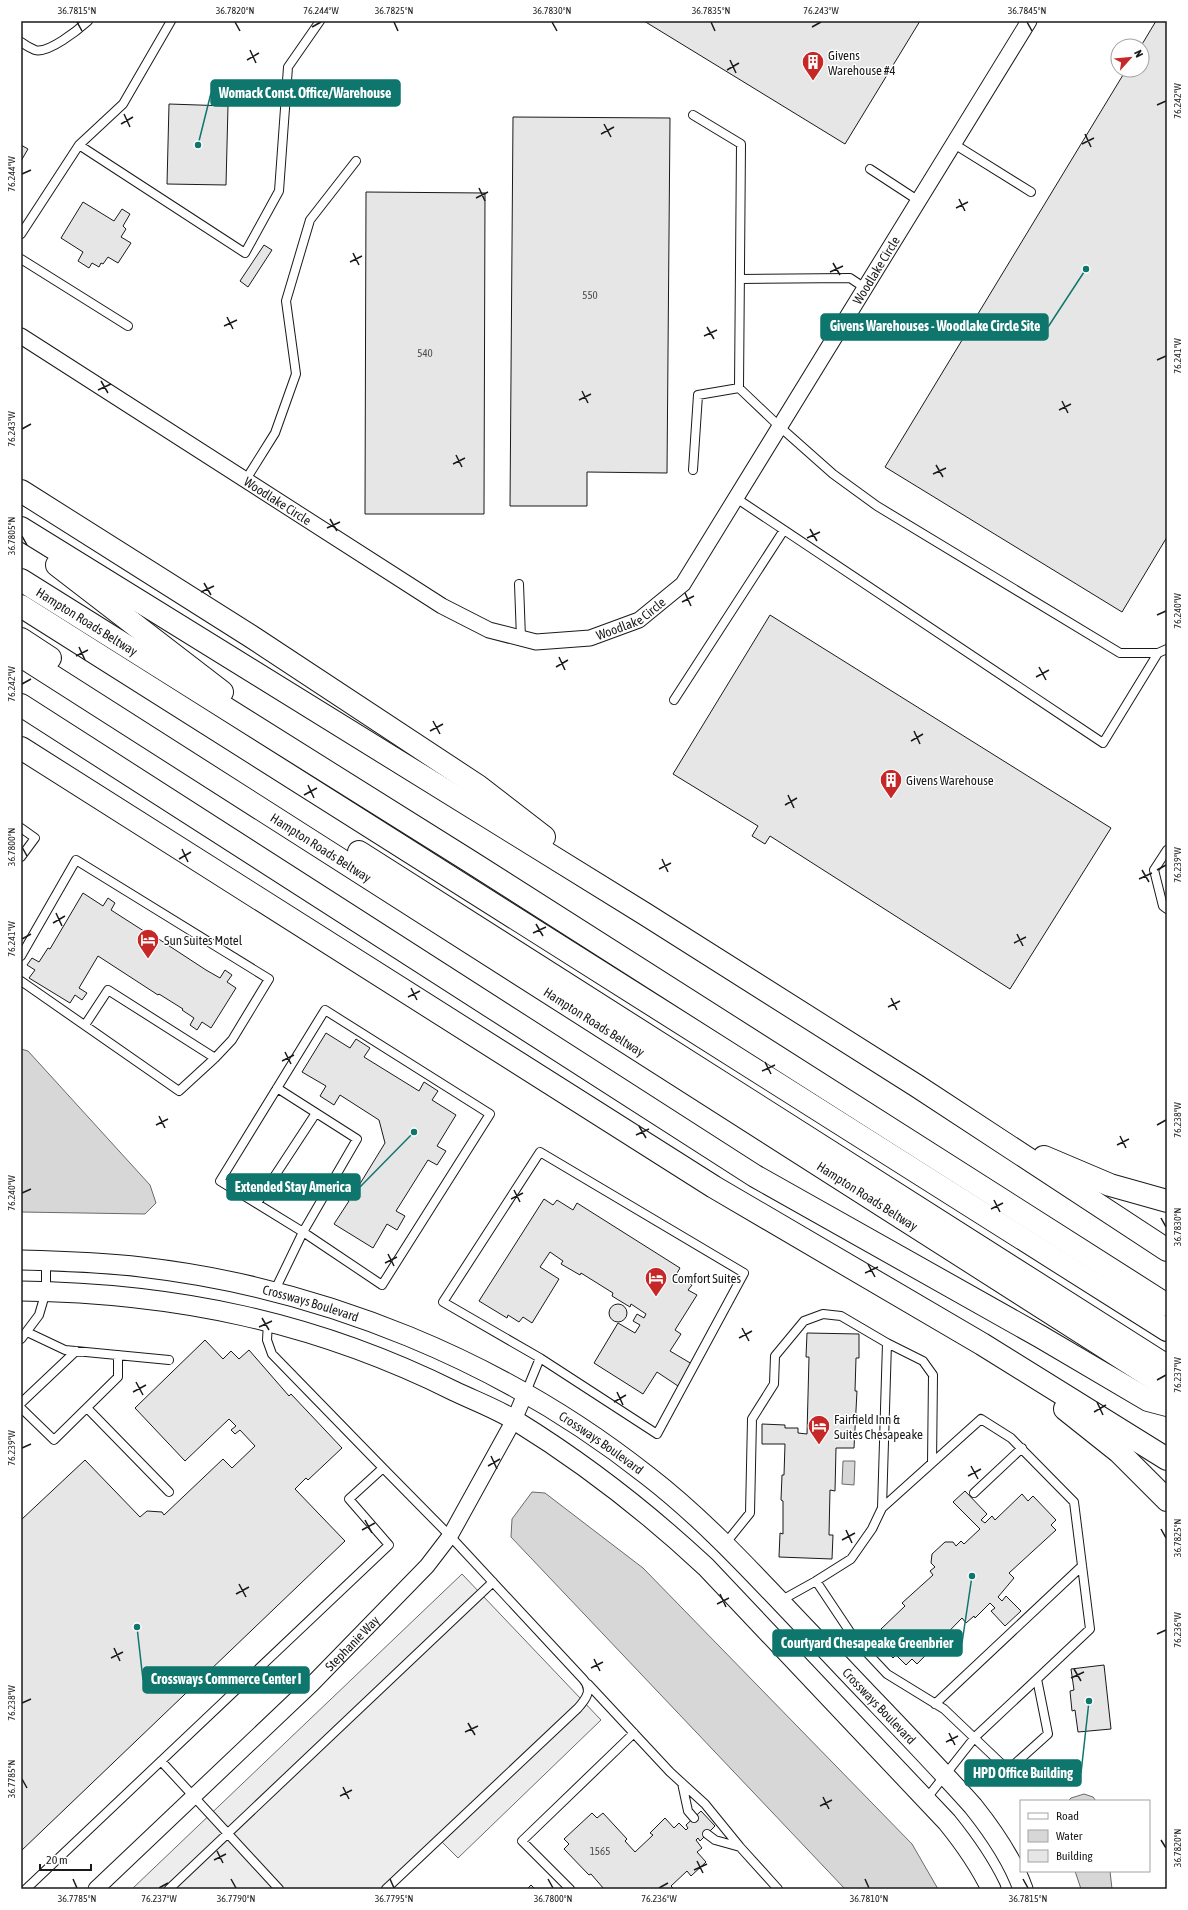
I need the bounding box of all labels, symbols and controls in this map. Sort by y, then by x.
text: 36.7815°N [58,5,96,16]
text: 36.7820°N [216,5,254,16]
text: 76.244°W [303,5,339,16]
text: 36.7825°N [375,5,413,16]
text: 36.7830°N [533,5,571,16]
text: 36.7835°N [692,5,730,16]
text: 76.243°W [803,5,839,16]
text: 36.7845°N [1008,5,1046,16]
north arrow [1110,38,1150,78]
place label: Givens Warehouse #4 [828,48,896,78]
text: N [1132,48,1146,59]
building icon: Givens Warehouse #4 [800,49,826,82]
callout: Womack Const. Office/Warehouse [211,80,400,106]
text: 76.242°W [1172,83,1183,119]
text: Womack Const. Office/Warehouse [218,85,391,101]
text: 76.244°W [6,156,17,192]
street label: Woodlake Circle [849,233,902,307]
house number: 550 [582,289,598,301]
callout: Givens Warehouses - Woodlake Circle Site [821,314,1048,340]
text: Givens Warehouses - Woodlake Circle Site [830,318,1040,334]
text: 76.241°W [1172,338,1183,374]
house number: 540 [417,347,433,359]
text: 76.243°W [6,411,17,447]
street label: Woodlake Circle [241,474,314,528]
text: 36.7805°N [6,517,17,555]
street label: Hampton Roads Beltway [34,584,141,659]
text: 76.240°W [1172,593,1183,629]
street label: Woodlake Circle [594,594,668,643]
text: 76.242°W [6,666,17,702]
building icon: Givens Warehouse [878,767,904,800]
place label: Givens Warehouse [906,773,994,788]
street label: Hampton Roads Beltway [268,810,375,885]
text: 36.7800°N [6,828,17,866]
text: 76.239°W [1172,847,1183,883]
text: 76.241°W [6,921,17,957]
hotel icon: Sun Suites Motel [135,927,161,960]
place label: Sun Suites Motel [164,933,243,948]
street label: Hampton Roads Beltway [541,984,648,1060]
text: 76.238°W [1172,1102,1183,1138]
street label: Hampton Roads Beltway [814,1158,921,1234]
callout: Extended Stay America [227,1174,360,1200]
text: 76.240°W [6,1175,17,1211]
text: Extended Stay America [235,1179,352,1195]
text: 36.7830°N [1172,1208,1183,1246]
hotel icon: Comfort Suites [643,1265,669,1298]
place label: Comfort Suites [672,1271,741,1286]
street label: Crossways Boulevard [261,1282,361,1324]
text: 76.237°W [1172,1357,1183,1393]
street label: Crossways Boulevard [556,1408,646,1477]
place label: Fairfield Inn & Suites Chesapeake [834,1412,923,1442]
hotel icon: Fairfield Inn & Suites Chesapeake [806,1413,832,1446]
text: 76.239°W [6,1430,17,1466]
text: 36.7825°N [1172,1519,1183,1557]
street label: Stephanie Way [322,1612,383,1674]
text: 76.236°W [1172,1612,1183,1648]
callout: Courtyard Chesapeake Greenbrier [773,1630,962,1656]
text: Courtyard Chesapeake Greenbrier [781,1635,954,1651]
street label: Crossways Boulevard [840,1665,919,1747]
callout: Crossways Commerce Center I [143,1667,309,1693]
text: Crossways Commerce Center I [151,1671,301,1687]
text: 76.238°W [6,1685,17,1721]
text: 36.7785°N [6,1760,17,1798]
callout: HPD Office Building [965,1760,1081,1786]
text: HPD Office Building [973,1765,1074,1781]
legend [1020,1800,1150,1872]
text: Road [1056,1809,1079,1823]
text: Water [1056,1829,1083,1843]
text: 36.7820°N [1172,1829,1183,1867]
house number: 1565 [590,1845,610,1857]
scale bar [40,1846,91,1872]
text: Building [1056,1849,1094,1863]
text: 20 m [46,1853,68,1867]
text: 36.7785°N [58,1893,96,1904]
text: 76.237°W [141,1893,177,1904]
text: 36.7790°N [217,1893,255,1904]
text: 36.7795°N [375,1893,413,1904]
text: 36.7800°N [534,1893,572,1904]
text: 76.236°W [641,1893,677,1904]
text: 36.7810°N [850,1893,888,1904]
text: 36.7815°N [1009,1893,1047,1904]

